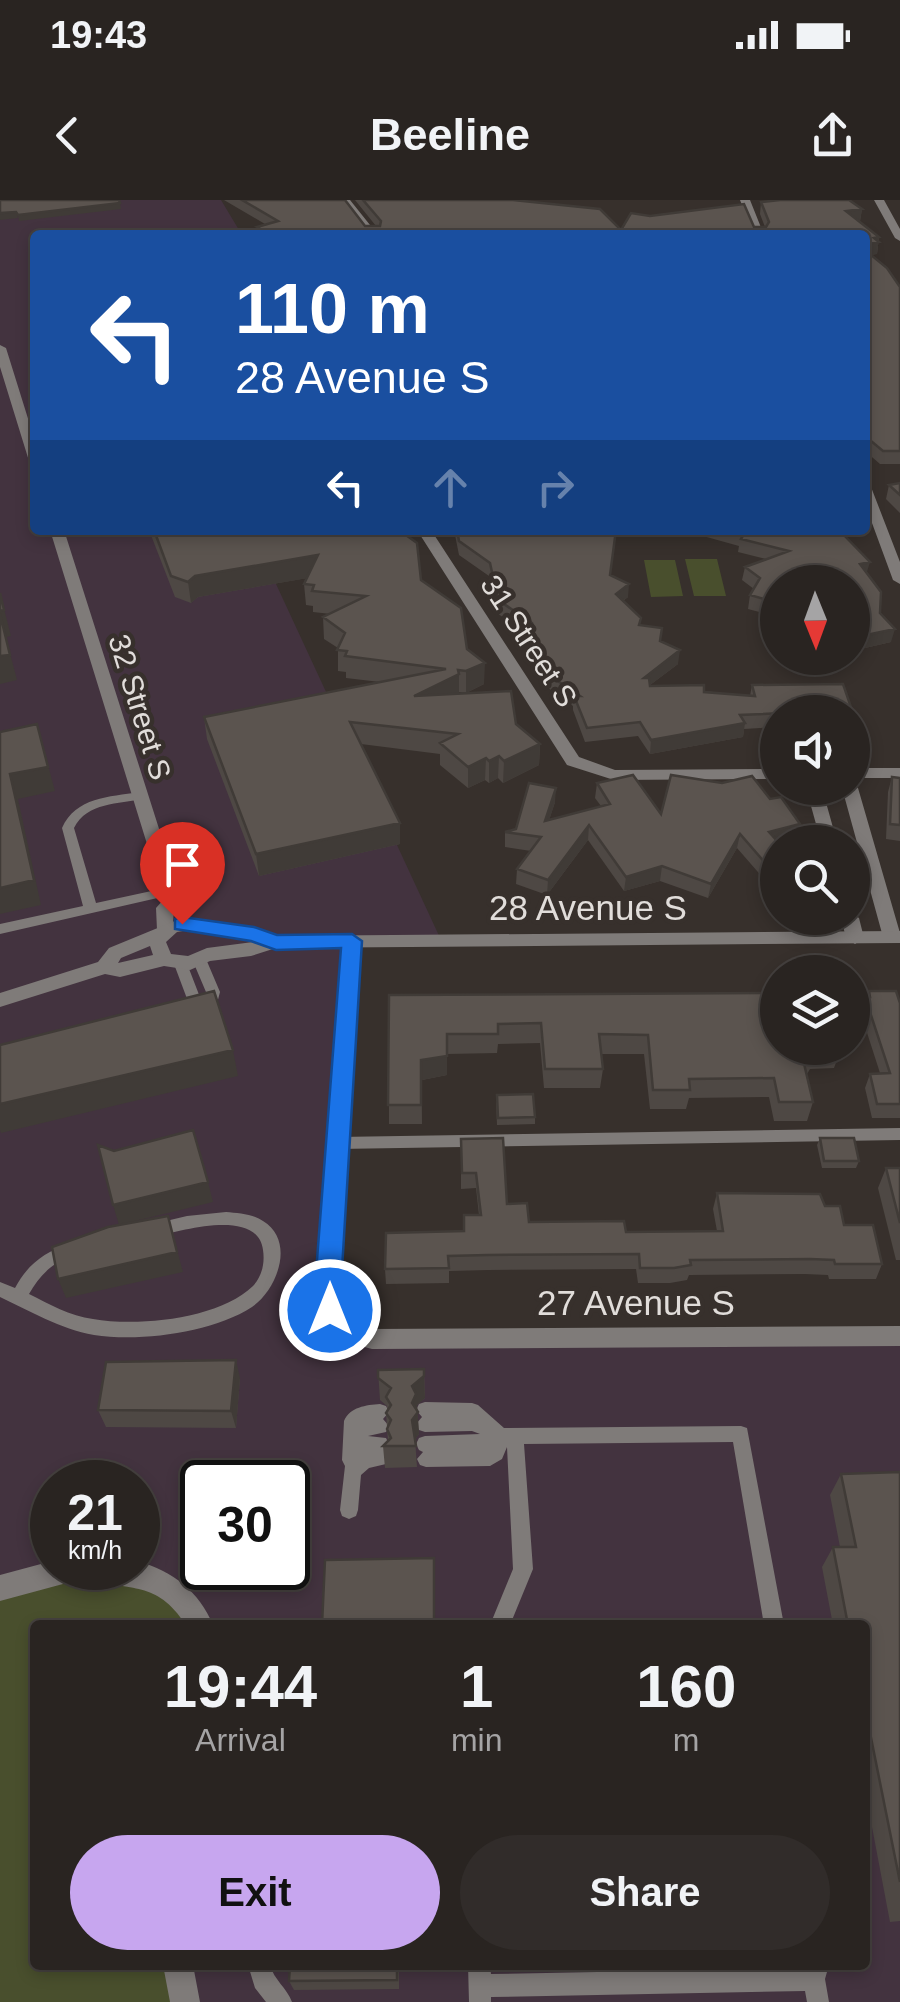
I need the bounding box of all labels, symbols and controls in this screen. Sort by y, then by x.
text: 19:43 [50,14,147,56]
icon: back [40,108,95,163]
icon: share [805,108,860,163]
text: Beeline [370,109,530,160]
icon: left [70,270,200,400]
text: 110 m [235,270,430,348]
text: 28 Avenue S [235,352,489,403]
icon: left [318,460,373,515]
icon: ahead [423,460,478,515]
icon: right [528,460,583,515]
north arrow [760,565,870,675]
map controls [760,565,870,1065]
street label: 31 Street S [474,569,584,713]
street label: 32 Street S [102,630,178,784]
button: sound [760,695,870,805]
pin [140,822,225,925]
button: search [760,825,870,935]
icon: arrive [155,837,210,892]
street label: 28 Avenue S [489,888,687,927]
button: layers [760,955,870,1065]
position arrow [278,1258,382,1362]
street label: 27 Avenue S [537,1283,735,1322]
speed limit sign: 30 [180,1460,310,1590]
text: 21 [67,1485,123,1541]
text: km/h [68,1536,122,1564]
text: 19:44 [164,1653,317,1720]
text: 1 [460,1653,493,1720]
text: 160 [636,1653,736,1720]
text: Arrival [195,1722,286,1758]
text: min [451,1722,502,1758]
text: m [673,1722,700,1758]
button: Exit [70,1835,440,1950]
button: Share [460,1835,830,1950]

